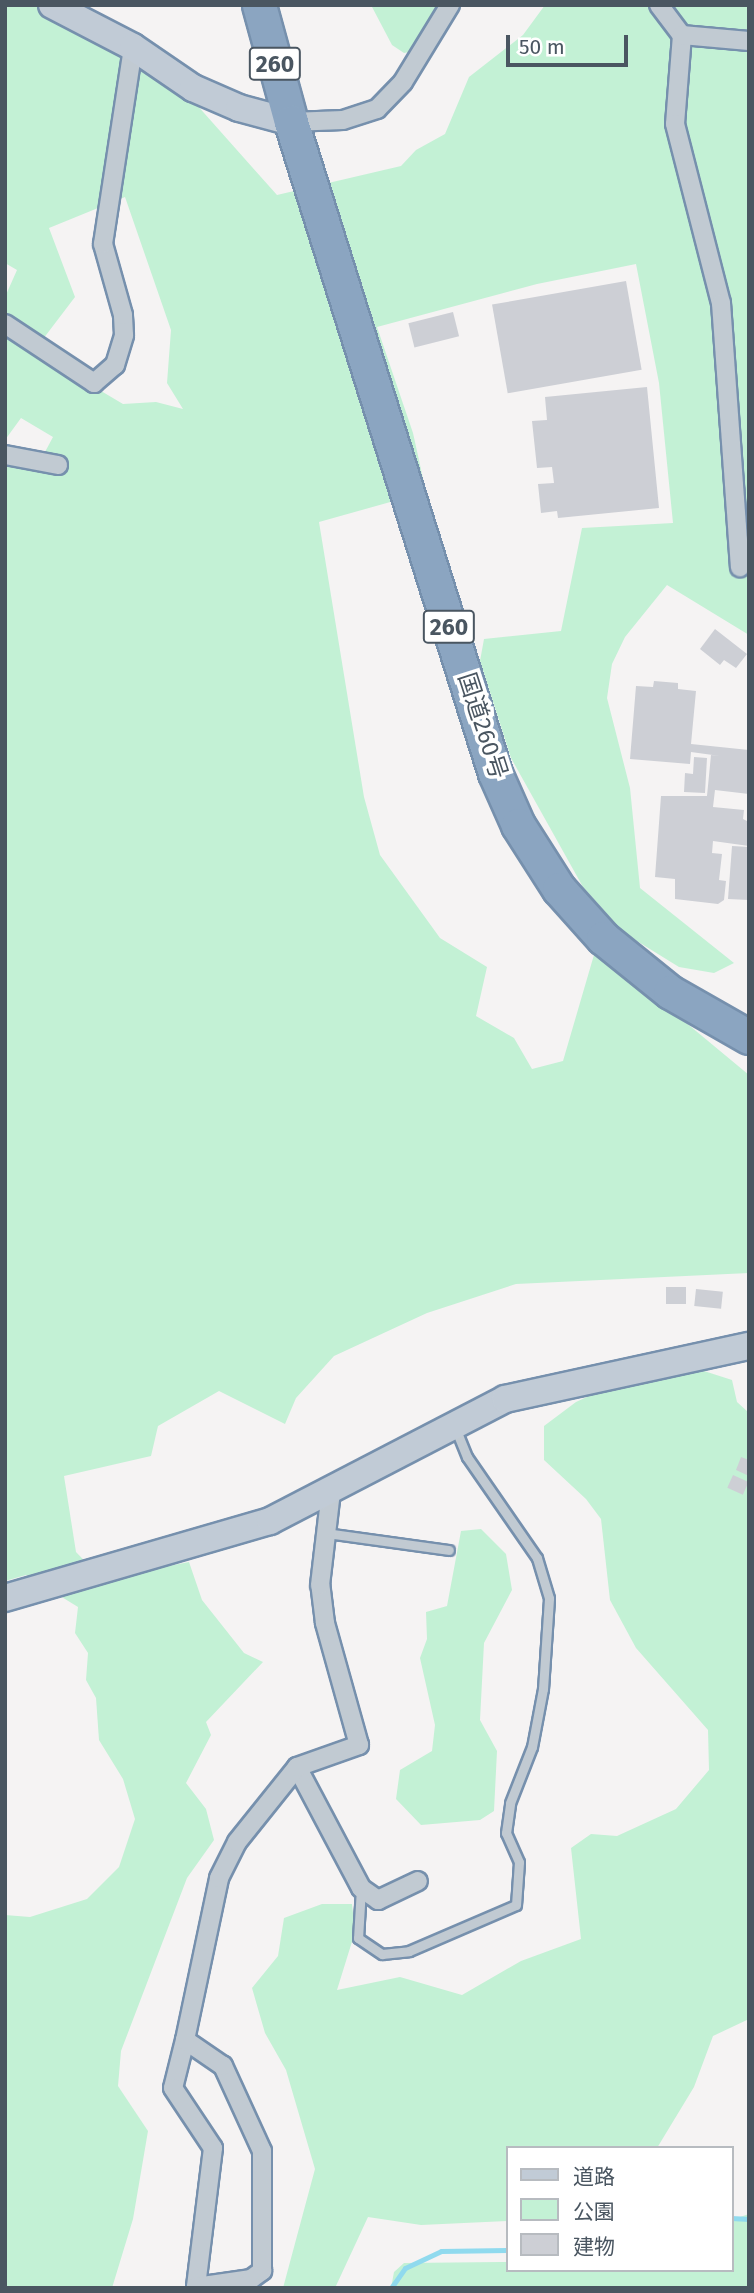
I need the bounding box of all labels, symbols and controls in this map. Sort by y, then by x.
scale bar [509,21,632,65]
text: 50 m [519,34,565,60]
road number: 260 [249,44,301,83]
road number: 260 [423,608,475,646]
street label: 国道260号 [451,669,513,783]
legend [505,2146,733,2272]
text: 道路 [573,2164,615,2190]
text: 公園 [573,2199,615,2225]
text: 建物 [573,2234,615,2260]

